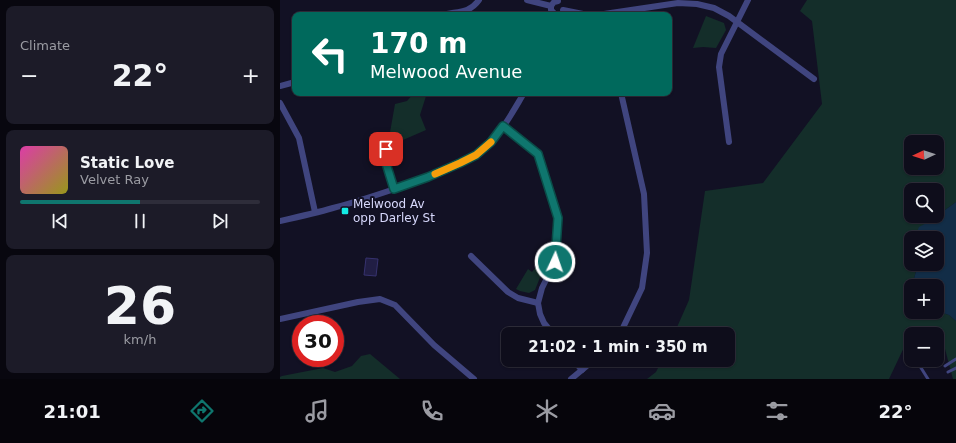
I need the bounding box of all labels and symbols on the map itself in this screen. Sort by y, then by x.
pin [369,132,403,166]
north arrow [904,135,944,175]
place label: Melwood Av opp Darley St [353,197,435,225]
marker: Melwood Av opp Darley St [340,206,350,216]
position arrow [534,241,576,283]
speed limit sign: 30 [292,315,344,367]

